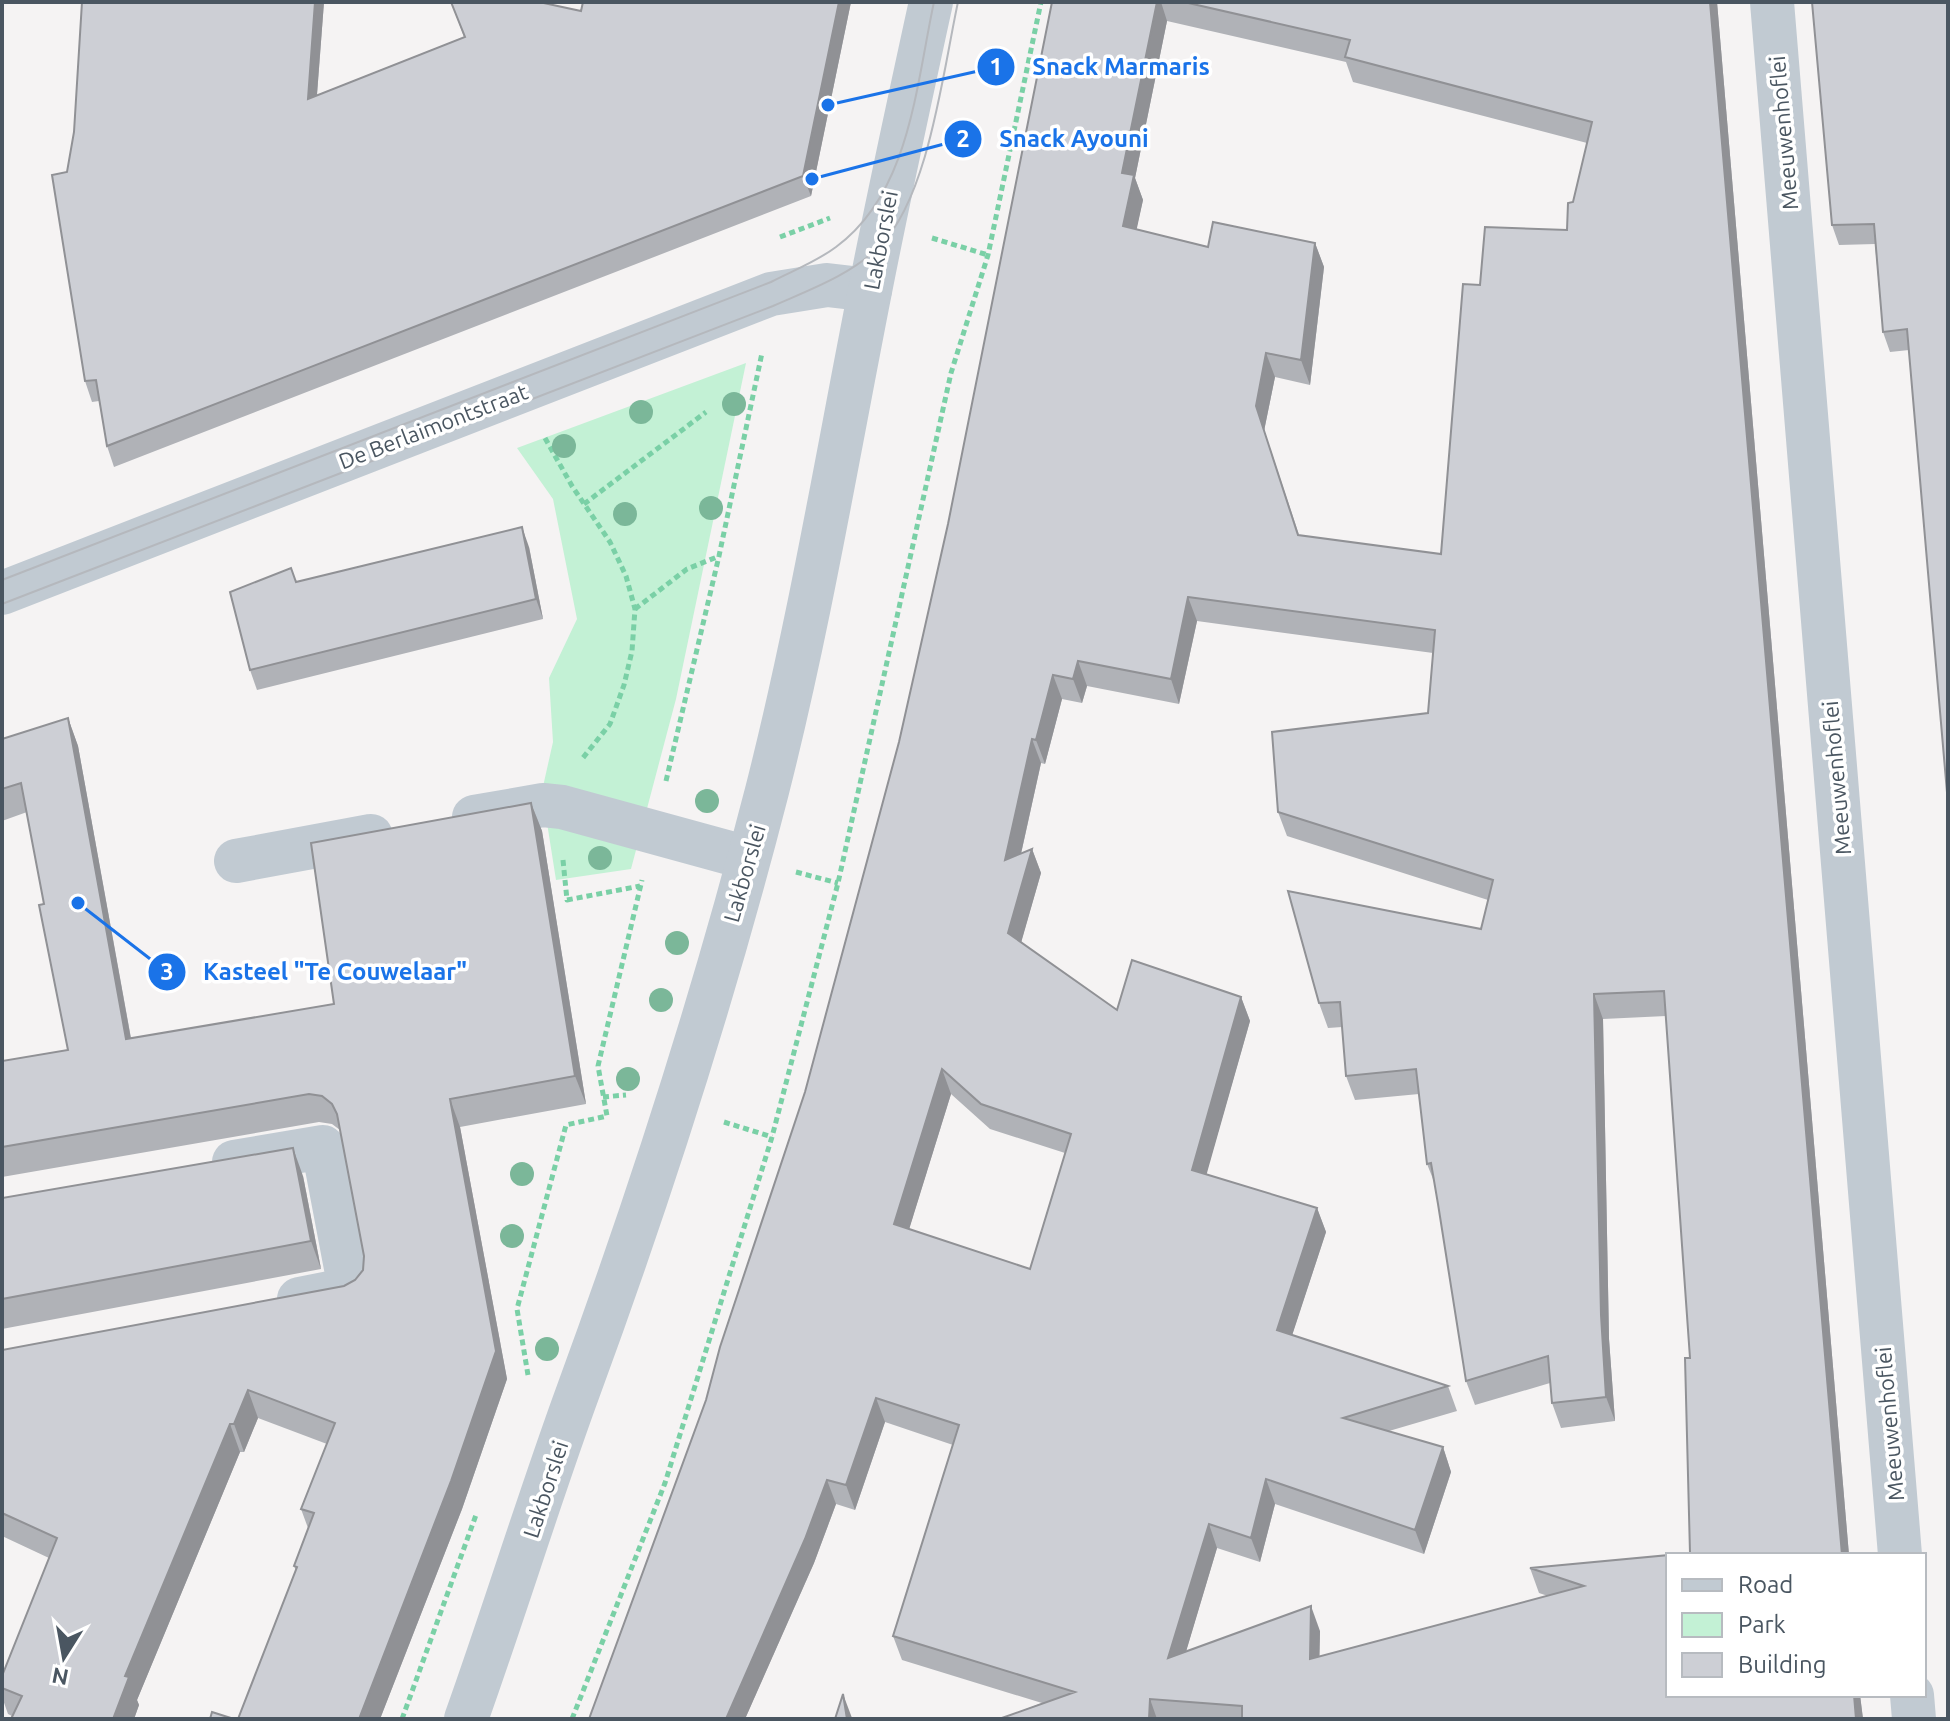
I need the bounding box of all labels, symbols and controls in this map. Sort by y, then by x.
callout: Snack Marmaris [976,43,1226,91]
text: 1 [989,53,1003,80]
text: Snack Marmaris [1032,53,1210,80]
street label: Meeuwenhoflei [1764,55,1802,211]
callout: Snack Ayouni [943,115,1165,163]
text: 2 [956,125,970,152]
text: Snack Ayouni [999,125,1149,152]
street label: Lakborslei [858,188,902,292]
street label: De Berlaimontstraat [335,378,531,474]
street label: Meeuwenhoflei [1817,700,1855,856]
street label: Lakborslei [718,821,770,925]
callout: Kasteel "Te Couwelaar" [147,948,482,996]
text: 3 [160,958,174,985]
text: Kasteel "Te Couwelaar" [203,958,467,985]
street label: Meeuwenhoflei [1870,1346,1908,1502]
street label: Lakborslei [518,1437,572,1541]
legend [1666,1553,1926,1697]
text: Road [1738,1571,1793,1598]
text: Park [1738,1611,1786,1638]
north arrow [24,1617,104,1697]
text: Building [1738,1651,1826,1678]
text: N [50,1663,71,1691]

